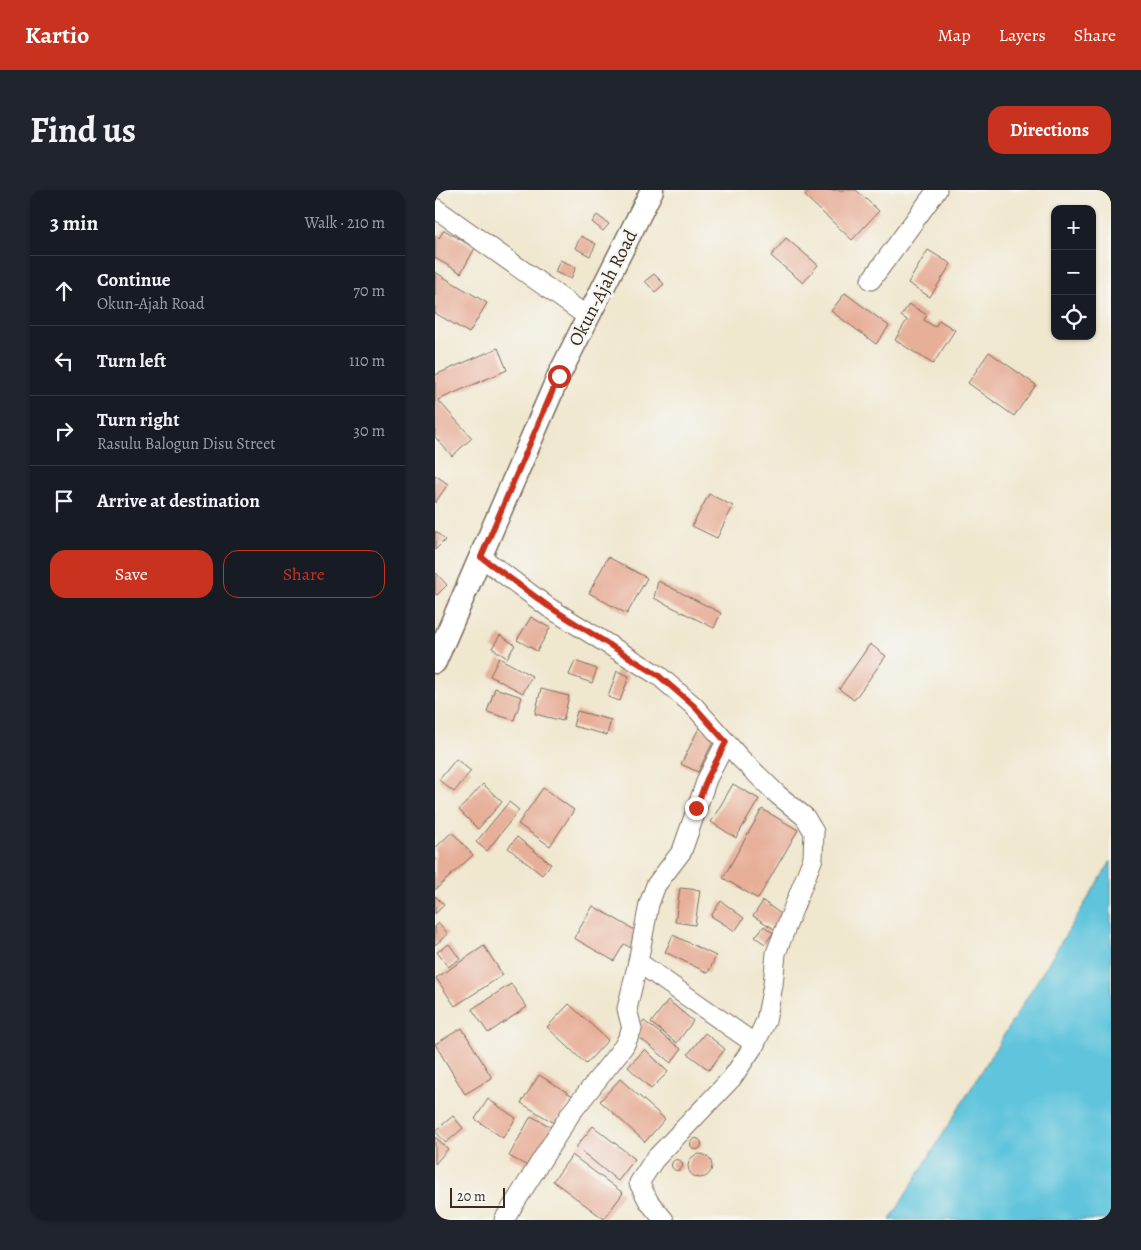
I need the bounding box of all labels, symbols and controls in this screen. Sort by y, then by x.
text: Kartio [25,19,89,51]
text: Map [938,23,971,47]
text: Layers [999,23,1046,47]
text: Share [1074,23,1116,47]
text: Find us [30,106,136,154]
button: Directions [988,106,1111,154]
map controls [1051,205,1096,340]
button: + [1051,205,1096,250]
text: 3 min [50,209,98,237]
text: Walk · 210 m [304,212,385,234]
street label: Okun-Ajah Road [562,224,644,351]
button: − [1051,250,1096,295]
text: Continue [97,267,171,293]
icon: ahead [50,277,78,305]
text: 70 m [353,280,385,302]
text: Okun-Ajah Road [97,293,205,315]
button: locate [1051,295,1096,340]
icon: left [50,347,78,375]
text: Turn left [97,348,166,374]
text: 110 m [349,350,385,372]
route start [548,365,571,388]
text: Turn right [97,407,179,433]
icon: right [50,417,78,445]
text: 30 m [353,420,385,442]
text: Rasulu Balogun Disu Street [97,433,276,455]
icon: arrive [50,487,78,515]
text: Arrive at destination [97,488,260,514]
button: Save [50,550,213,598]
button: Share [223,550,385,598]
route end [685,797,708,820]
scale bar [450,1185,505,1208]
text: 20 m [457,1187,486,1206]

